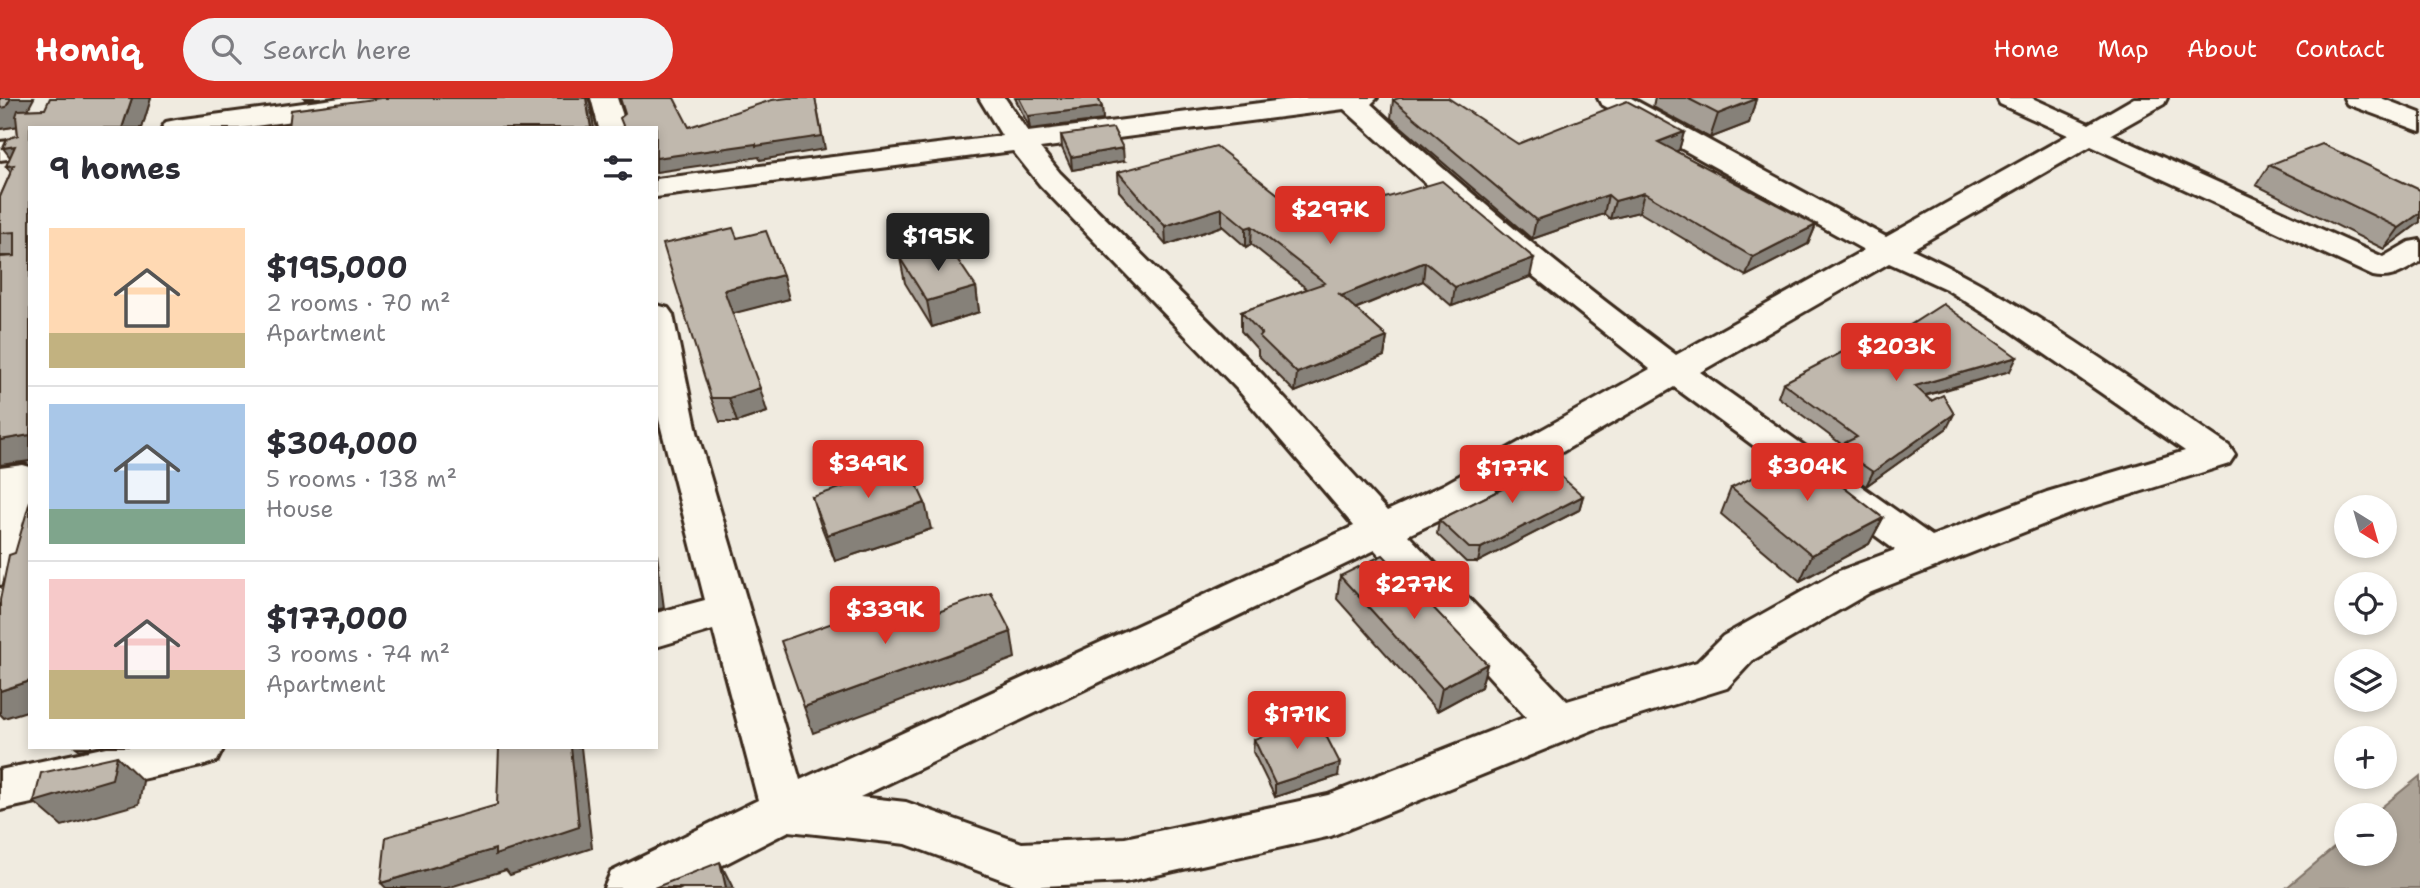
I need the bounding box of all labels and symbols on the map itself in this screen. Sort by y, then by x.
pin: $297K [1281,186,1379,246]
pin: $195K [889,214,987,273]
pin: $203K [1847,324,1945,383]
pin: $349K [819,440,917,500]
pin: $304K [1758,444,1856,503]
pin: $177K [1463,446,1561,505]
north arrow [2334,495,2398,558]
pin: $277K [1365,561,1463,621]
pin: $339K [836,587,934,646]
pin: $171K [1248,692,1346,751]

